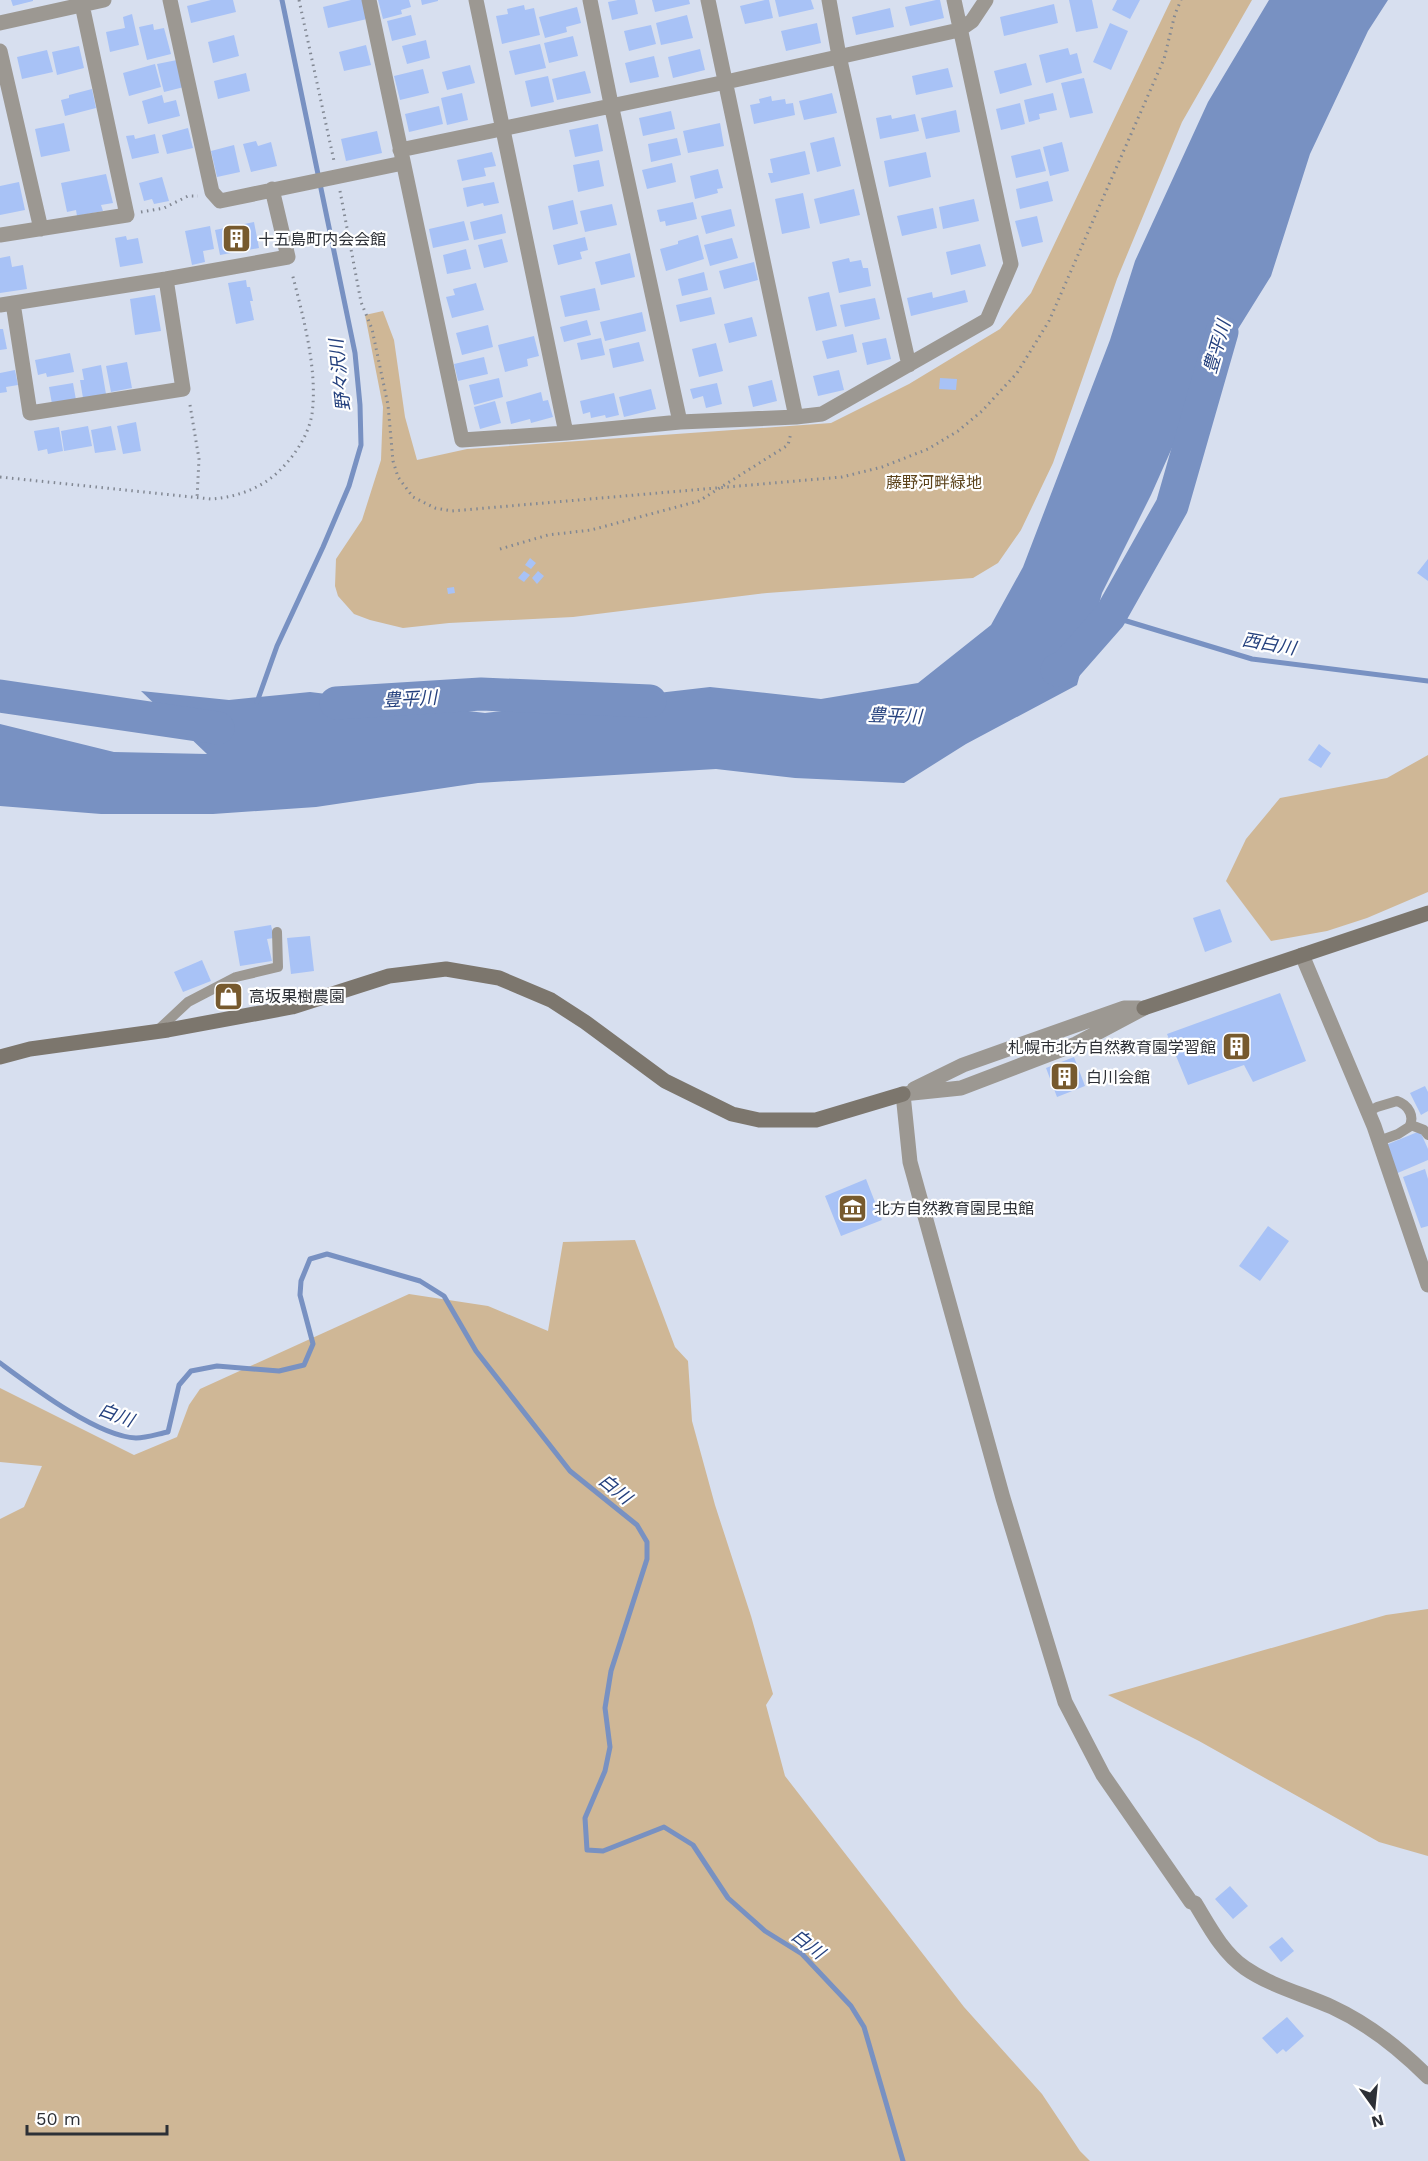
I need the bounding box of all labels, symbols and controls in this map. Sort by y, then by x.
building icon: 十五島町内会会館 [221,223,253,255]
place label: 十五島町内会会館 [258,230,386,249]
water label: 豊平川 [1199,316,1235,376]
water label: 野々沢川 [325,336,354,412]
park label: 藤野河畔緑地 [886,473,982,492]
water label: 西白川 [1241,628,1299,659]
water label: 豊平川 [382,686,439,710]
water label: 豊平川 [868,704,924,727]
shop icon: 高坂果樹農園 [212,980,244,1012]
place label: 高坂果樹農園 [249,987,345,1006]
building icon: 札幌市北方自然教育園学習館 [1221,1031,1253,1063]
place label: 札幌市北方自然教育園学習館 [1008,1038,1216,1057]
building icon: 白川会館 [1049,1061,1081,1093]
place label: 白川会館 [1086,1068,1150,1087]
museum icon: 北方自然教育園昆虫館 [837,1192,869,1224]
place label: 北方自然教育園昆虫館 [874,1199,1034,1218]
water label: 白川 [96,1399,139,1431]
water label: 白川 [595,1469,637,1509]
water label: 白川 [788,1924,831,1964]
north arrow [1344,2077,1404,2137]
scale bar [27,2098,166,2136]
text: 50 m [36,2108,81,2129]
text: N [1370,2110,1386,2132]

